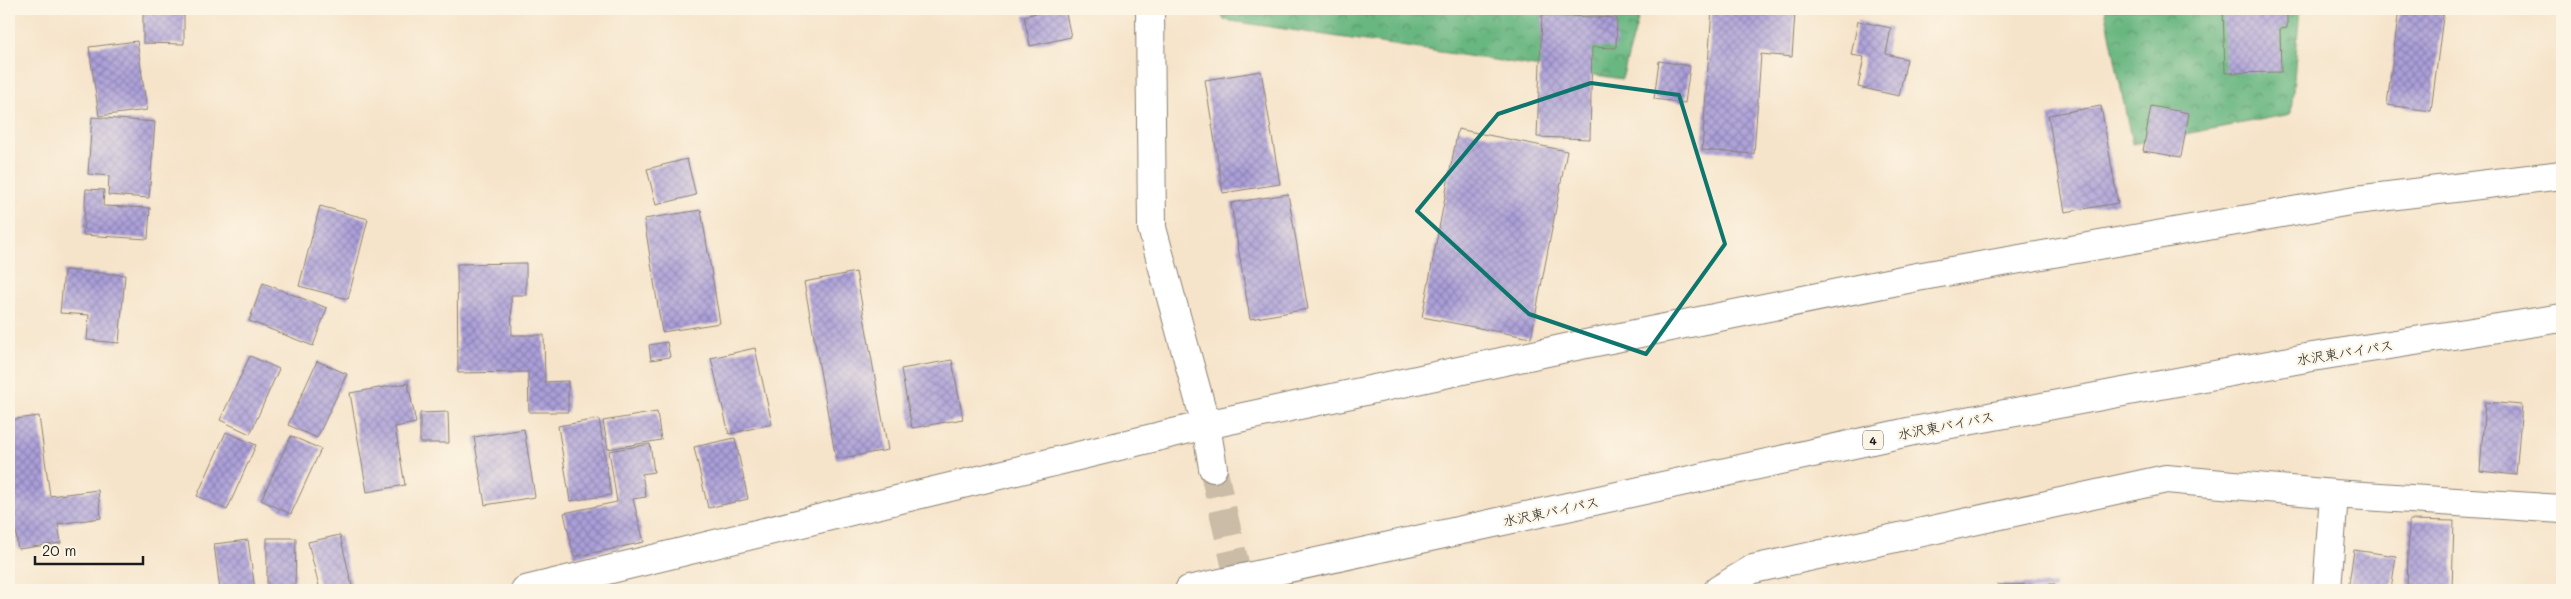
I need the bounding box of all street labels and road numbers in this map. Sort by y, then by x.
street label: 水沢東バイパス [2295,335,2395,369]
street label: 水沢東バイパス [1896,406,1996,444]
road number: 4 [1863,430,1883,450]
street label: 水沢東バイパス [1501,492,1601,530]

